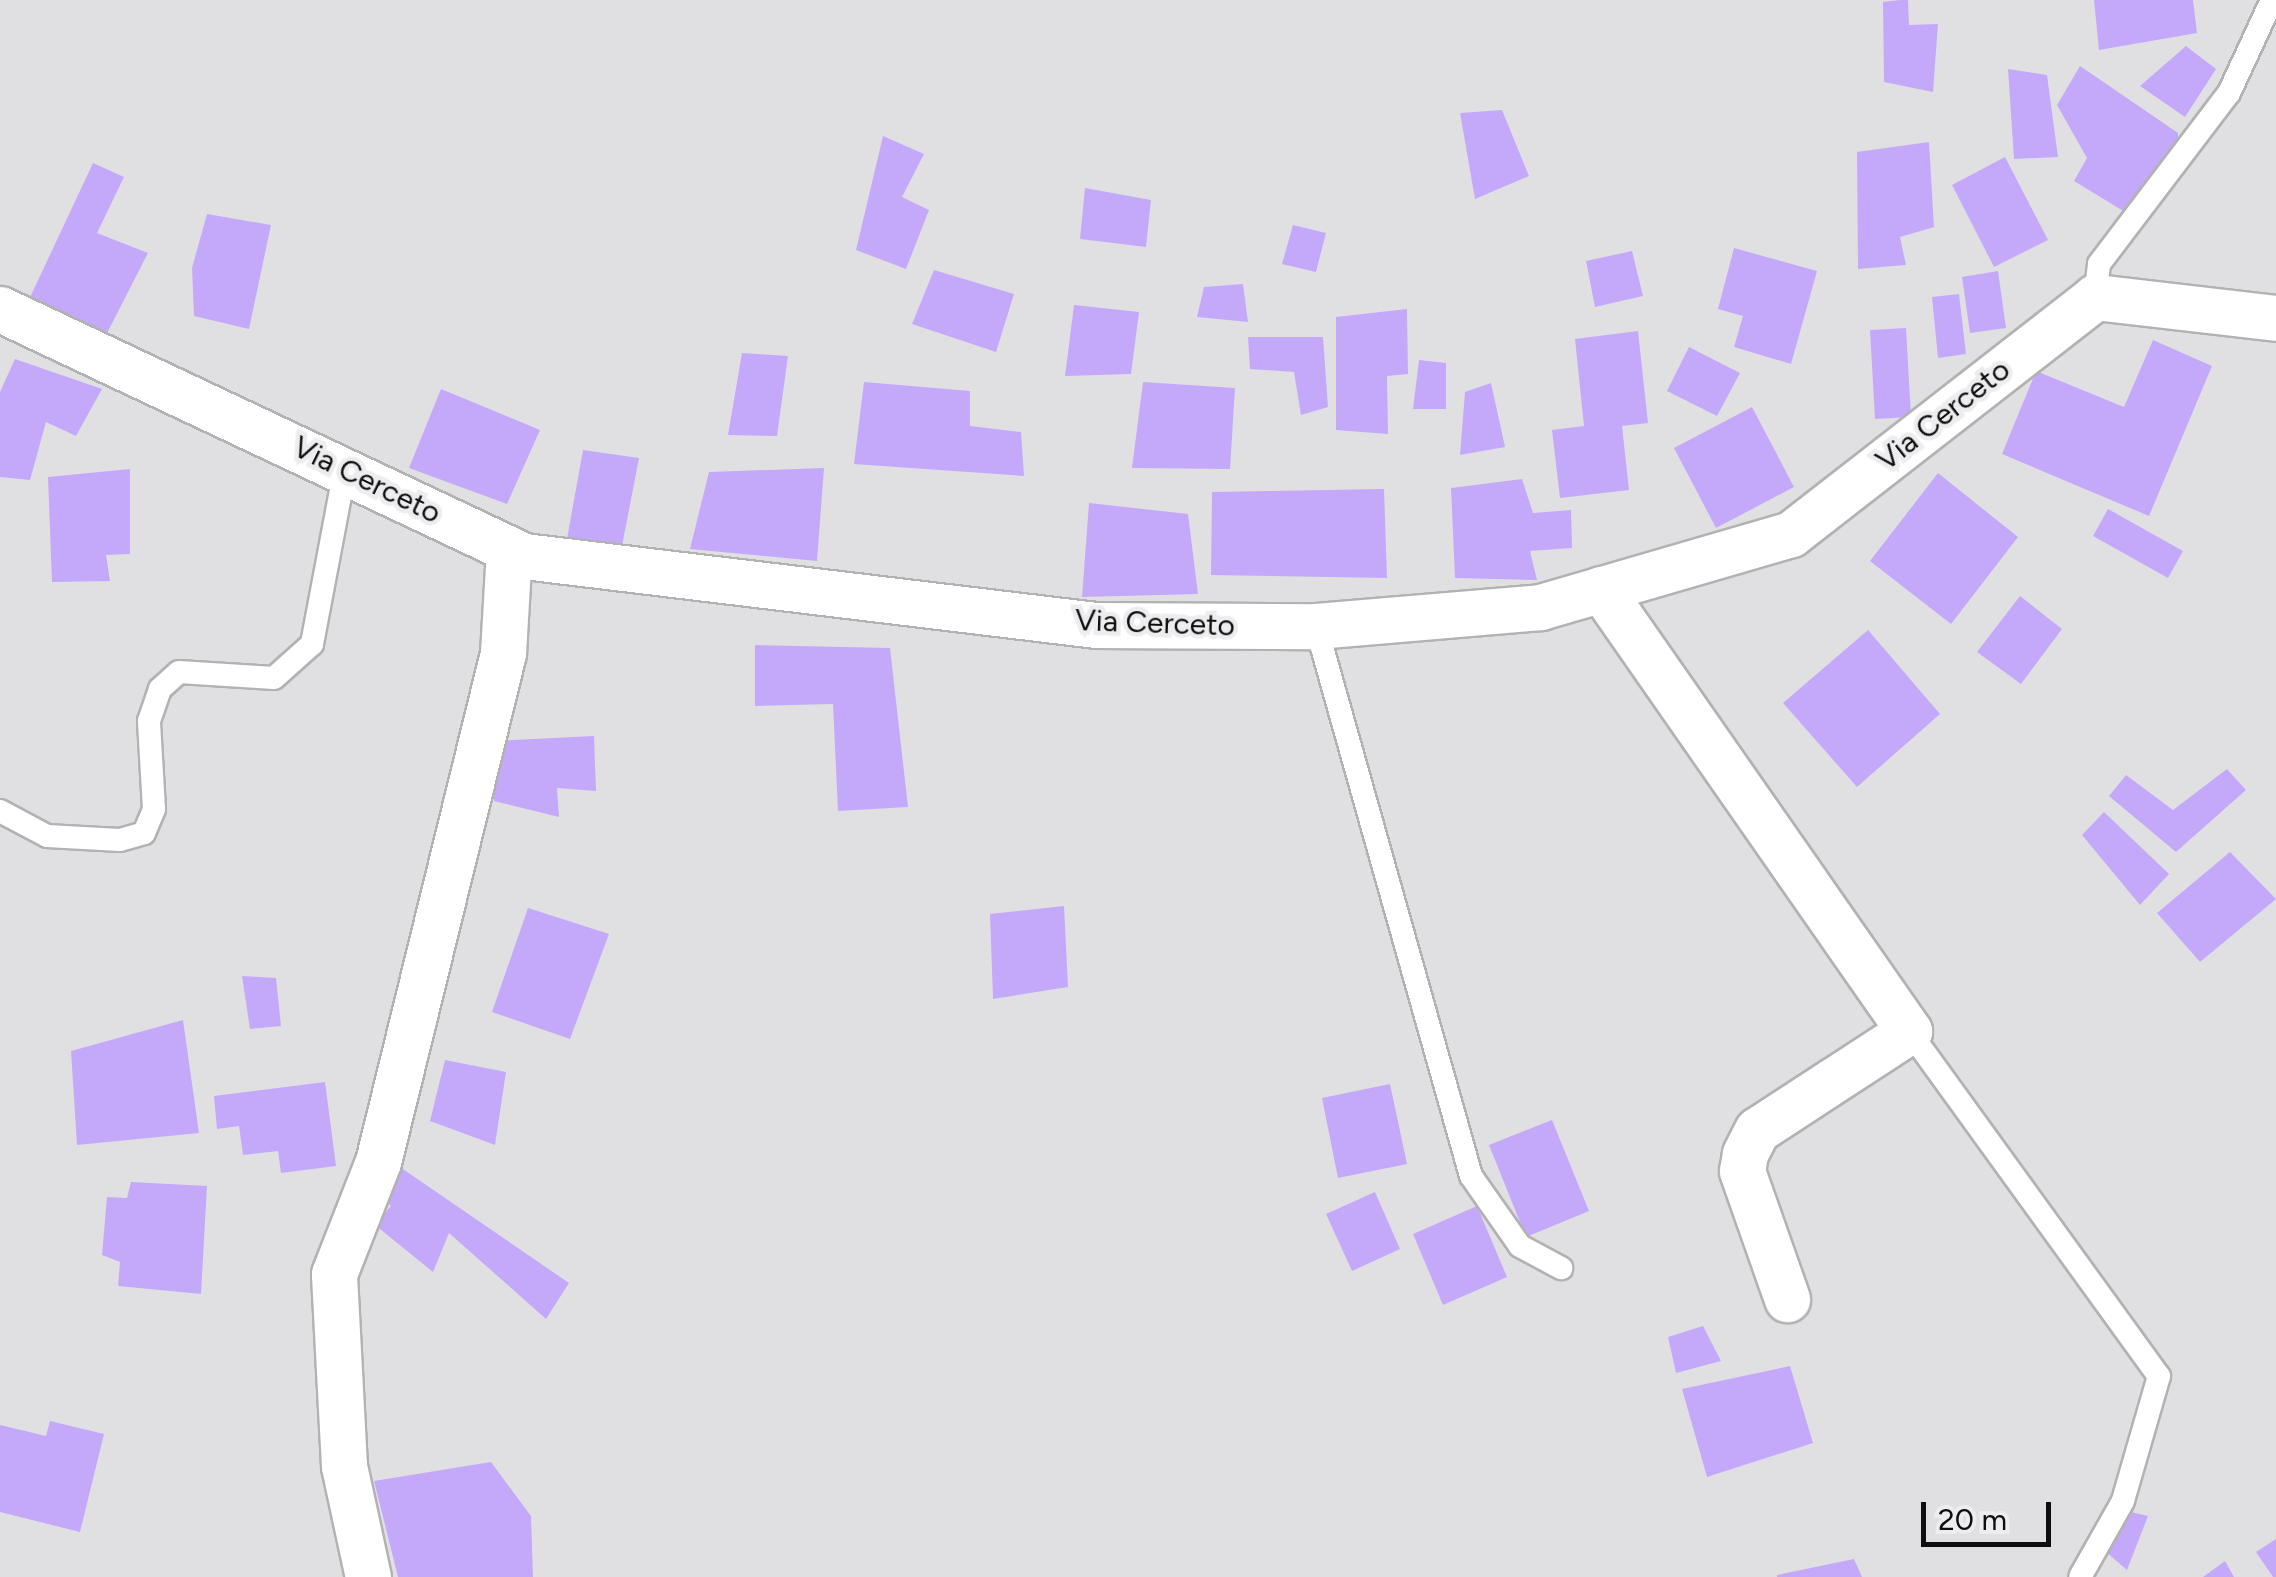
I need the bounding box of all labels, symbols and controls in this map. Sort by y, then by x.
street label: Via Cerceto [1869,352,2017,478]
street label: Via Cerceto [287,429,447,531]
street label: Via Cerceto [1074,602,1236,644]
scale bar [1926,1482,2056,1544]
text: 20 m [1938,1501,2007,1538]

